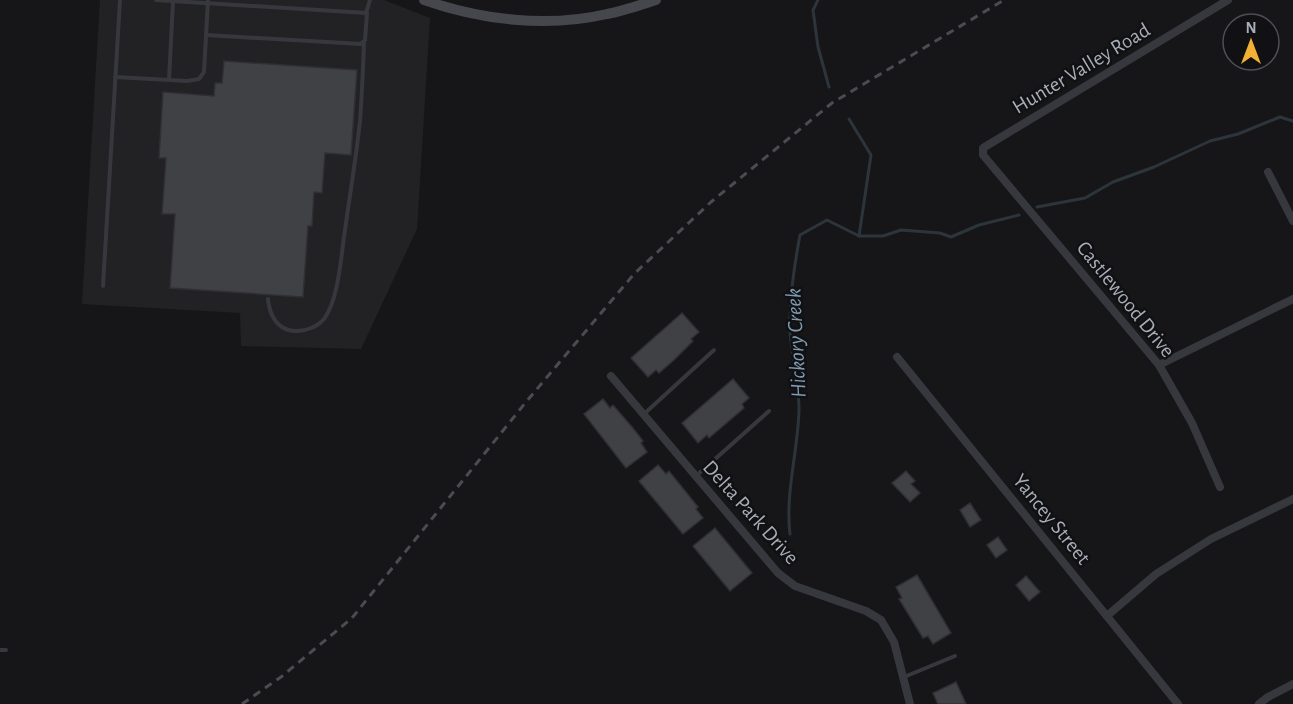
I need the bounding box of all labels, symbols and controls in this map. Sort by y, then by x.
north arrow [1221,12,1281,72]
street label: Hunter Valley Road [1009,19,1154,118]
text: N [1245,20,1257,36]
street label: Castlewood Drive [1073,237,1179,361]
water label: Hickory Creek [782,288,810,398]
street label: Delta Park Drive [699,456,802,568]
street label: Yancey Street [1009,470,1094,569]

